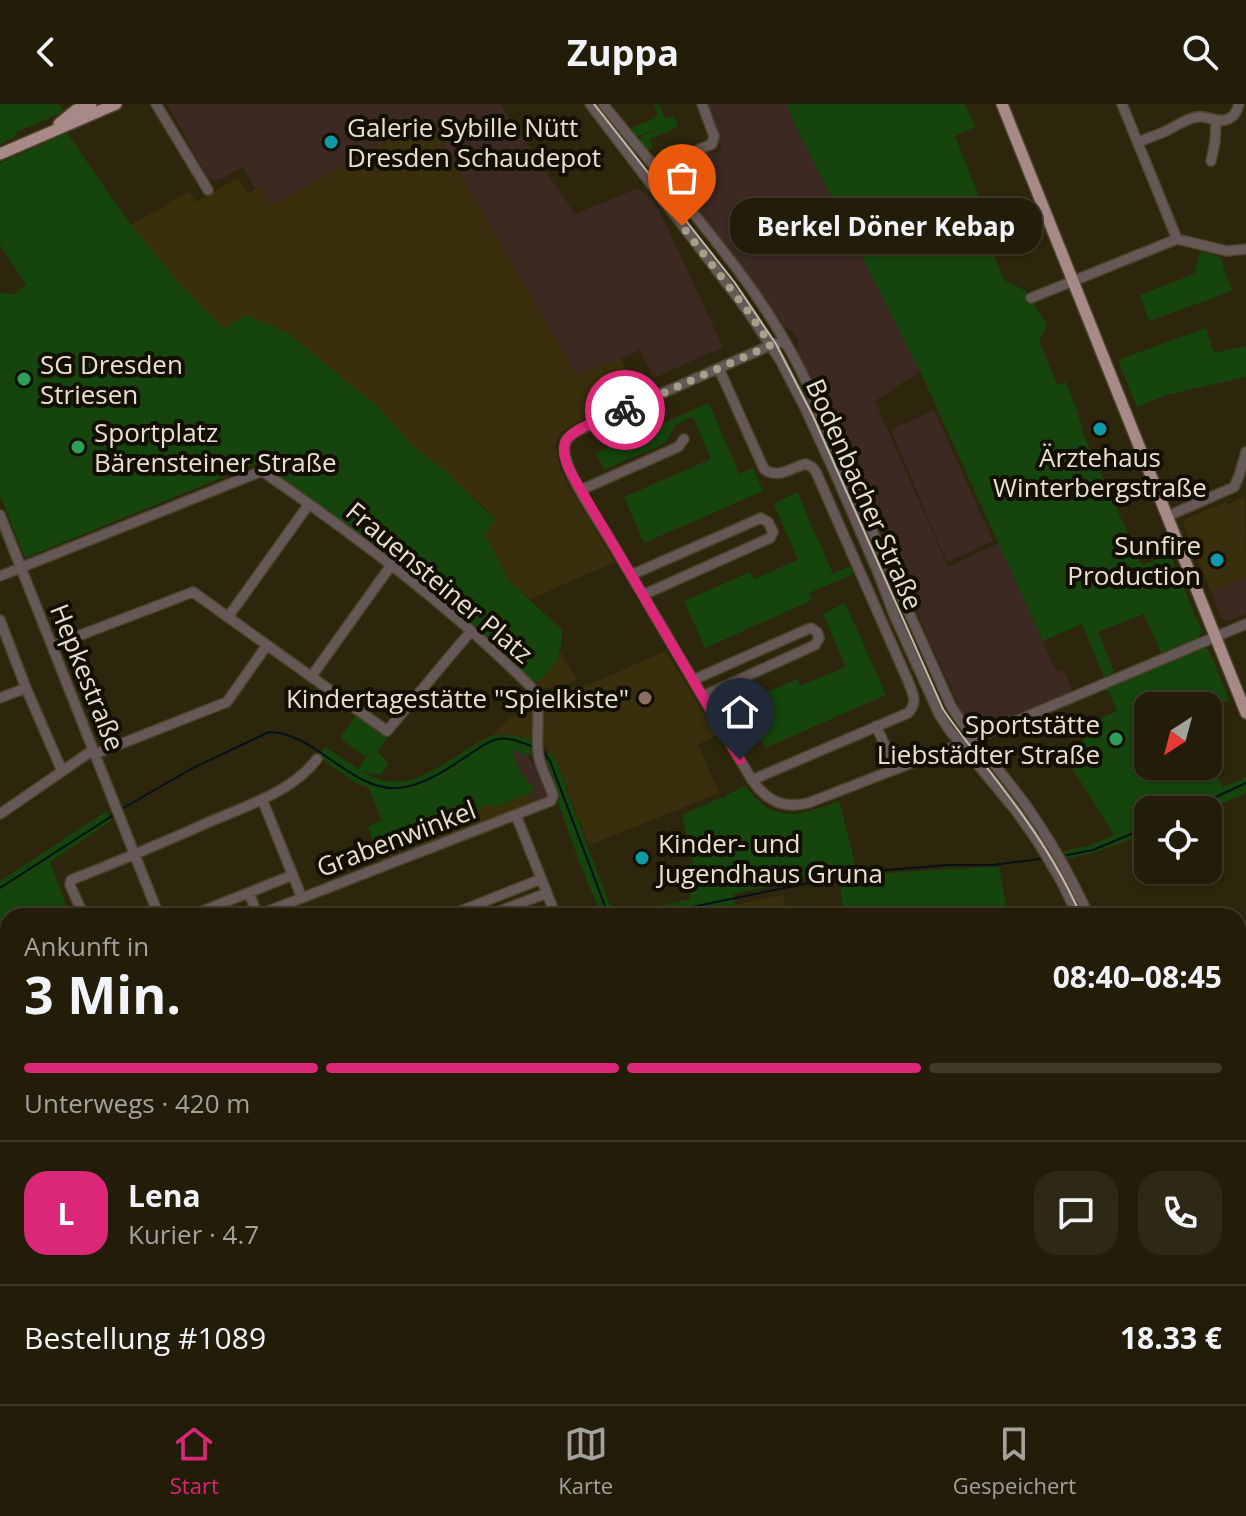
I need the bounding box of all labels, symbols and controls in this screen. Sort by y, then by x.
text: Zuppa [567,28,679,77]
icon: back [24,30,68,74]
icon: search [1178,30,1222,74]
place label: Galerie Sybille Nütt Dresden Schaudepot [347,109,601,175]
marker: Galerie Sybille Nütt Dresden Schaudepot [322,133,340,151]
pin [648,144,716,226]
icon: bag [660,156,704,200]
callout: Berkel Döner Kebap [730,198,1042,254]
text: Berkel Döner Kebap [757,208,1015,244]
place label: SG Dresden Striesen [40,346,183,412]
marker: SG Dresden Striesen [15,370,33,388]
courier [585,370,665,450]
street label: Bodenbacher Straße [798,373,932,615]
icon: bike [603,388,647,432]
place label: Sportplatz Bärensteiner Straße [94,414,337,480]
marker: Ärztehaus Winterbergstraße [1091,420,1109,438]
marker: Sportplatz Bärensteiner Straße [69,438,87,456]
place label: Ärztehaus Winterbergstraße [993,439,1207,505]
street label: Frauensteiner Platz [339,493,541,671]
place label: Sunfire Production [1067,527,1201,593]
marker: Sunfire Production [1208,551,1226,569]
street label: Hepkestraße [42,598,134,756]
pin [706,678,774,760]
place label: Kindertagestätte "Spielkiste" [286,680,629,716]
marker: Kindertagestätte "Spielkiste" [636,689,654,707]
icon: home [718,690,762,734]
north arrow [1134,692,1222,780]
map controls [1134,692,1222,884]
place label: Sportstätte Liebstädter Straße [877,706,1100,772]
marker: Sportstätte Liebstädter Straße [1107,730,1125,748]
street label: Grabenwinkel [311,791,481,885]
button: locate [1134,796,1222,884]
place label: Kinder- und Jugendhaus Gruna [655,825,883,891]
marker: Kinder- und Jugendhaus Gruna [633,849,651,867]
text: Ankunft in [24,928,149,964]
text: 08:40–08:45 [1053,956,1222,997]
text: 3 Min. [24,958,181,1029]
text: Unterwegs · 420 m [24,1085,250,1121]
button: chat [1034,1171,1118,1255]
button: phone [1138,1171,1222,1255]
text: Lena [128,1175,201,1216]
text: L [58,1193,74,1234]
text: Kurier · 4.7 [128,1216,259,1252]
text: Bestellung #1089 [24,1317,266,1358]
text: 18.33 € [1120,1317,1222,1358]
tab: Start [170,1422,219,1500]
tab: Karte [558,1422,613,1500]
tab: Gespeichert [953,1422,1076,1500]

